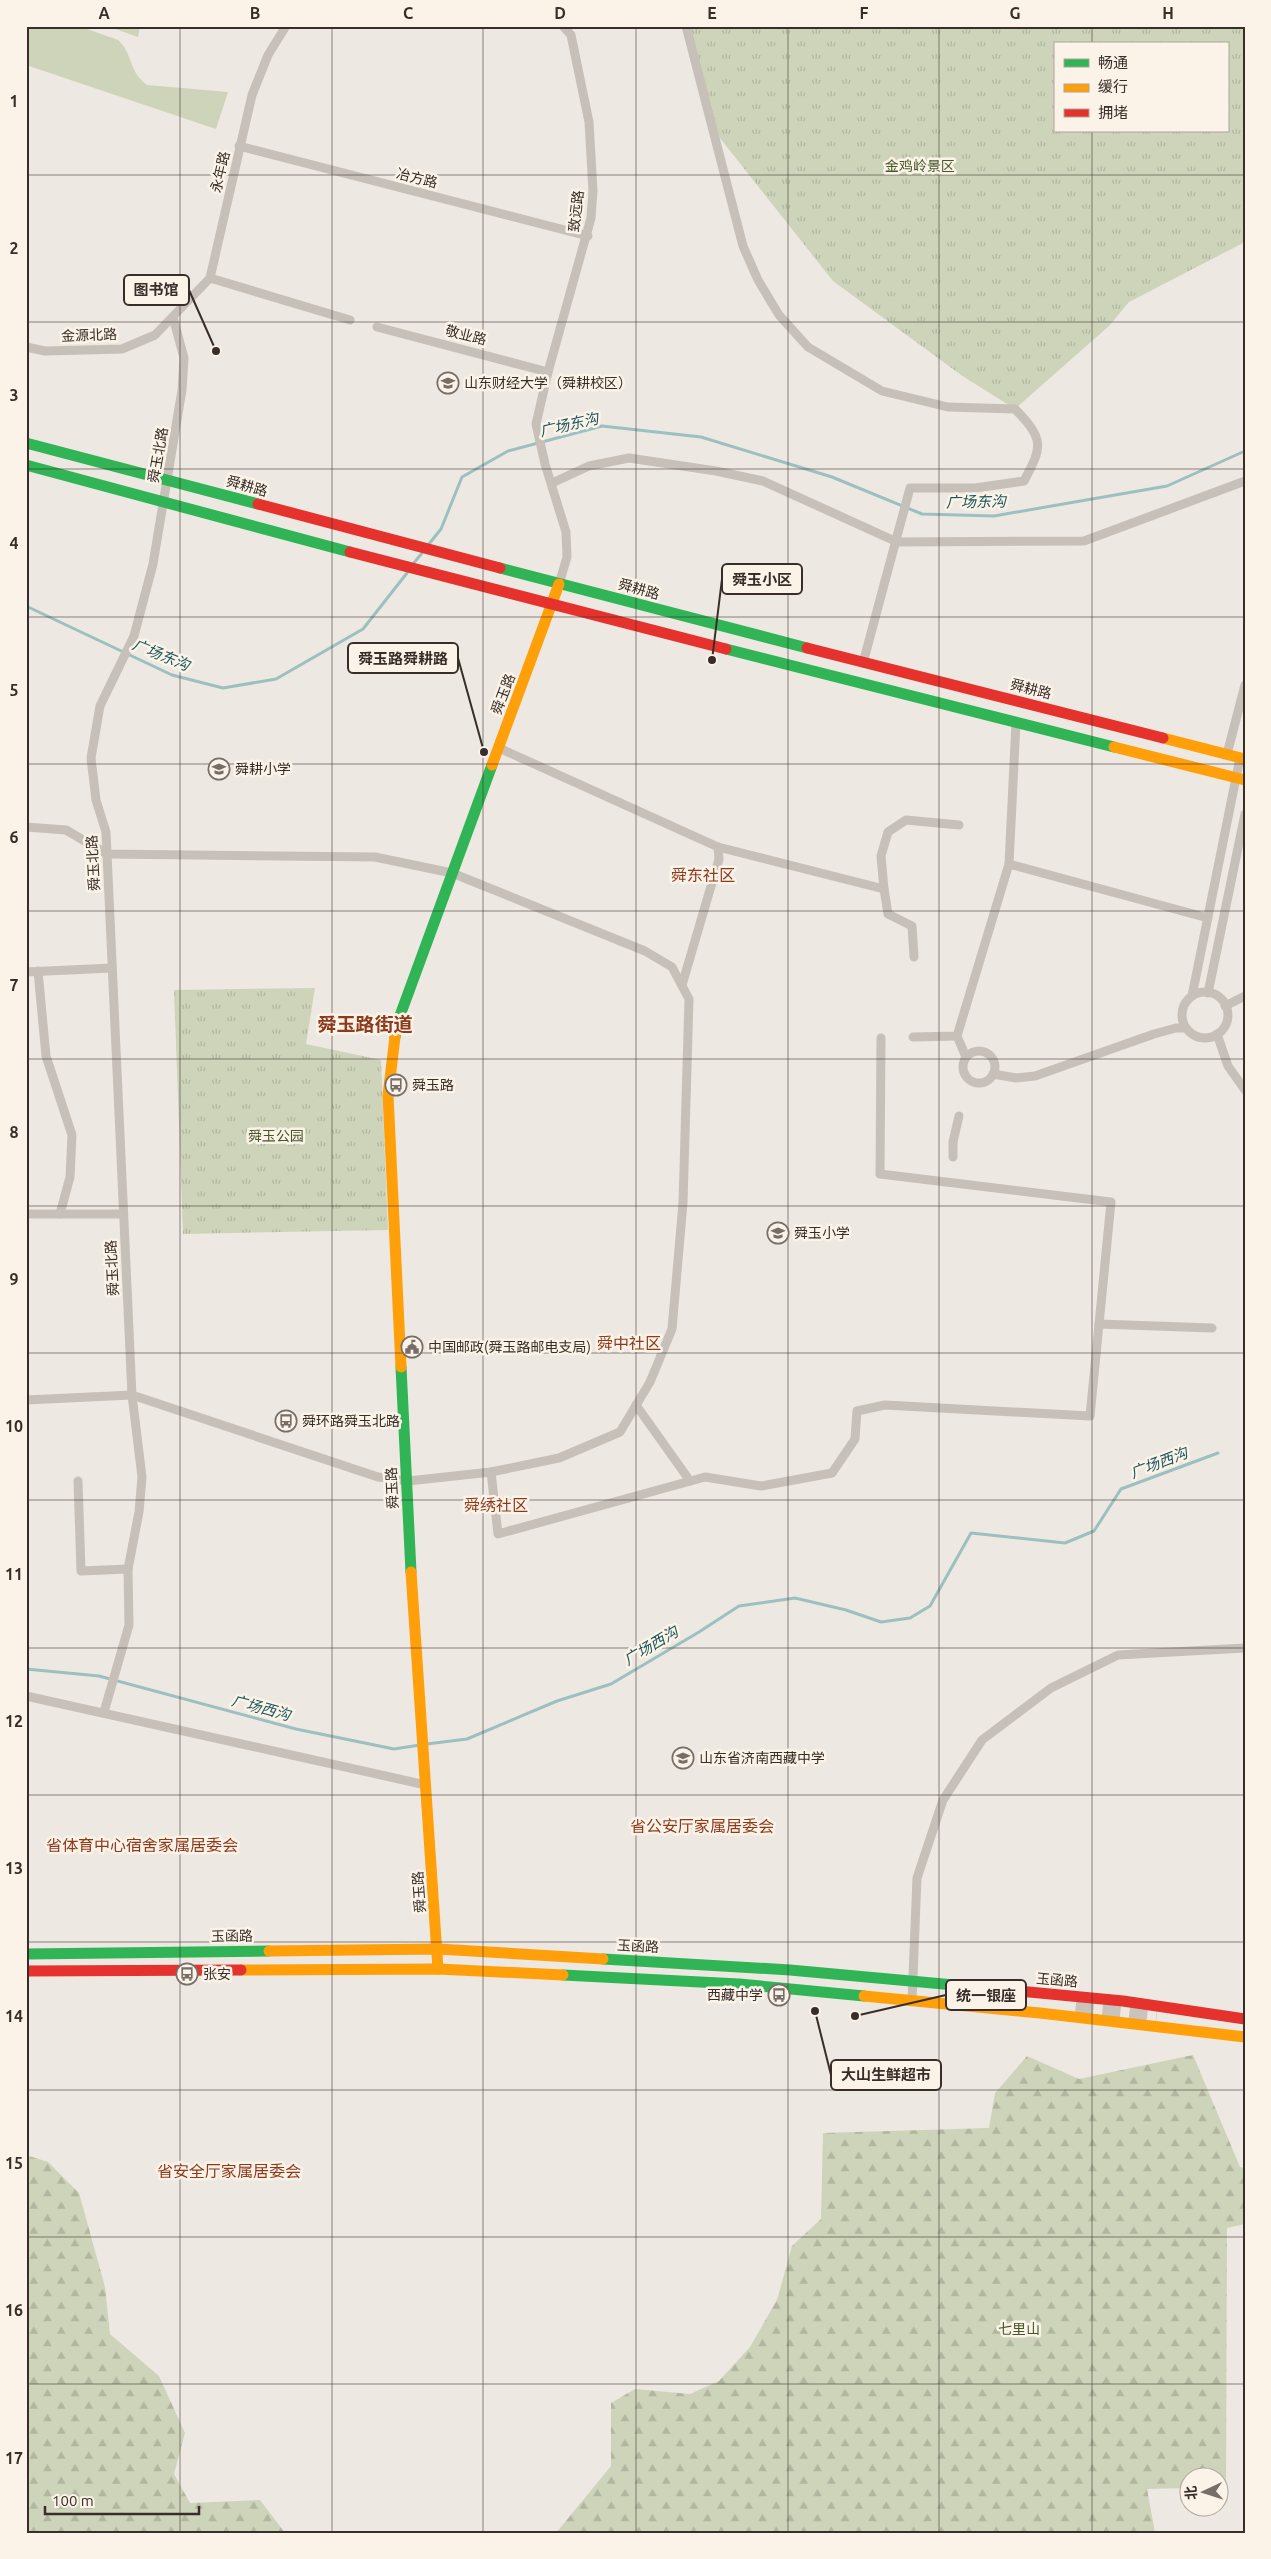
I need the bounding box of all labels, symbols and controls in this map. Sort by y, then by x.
text: A [98,4,110,22]
text: B [250,4,260,22]
text: C [403,4,413,22]
text: D [554,4,566,22]
text: E [707,4,717,22]
text: F [860,4,869,22]
text: G [1009,4,1021,22]
text: H [1162,4,1174,22]
legend [1054,42,1228,132]
text: 畅通 [1098,54,1128,71]
text: 缓行 [1098,78,1128,95]
text: 1 [9,92,19,110]
text: 拥堵 [1098,104,1128,121]
street label: 永年路 [207,150,233,194]
park label: 金鸡岭景区 [885,158,955,174]
street label: 冶方路 [395,165,439,191]
street label: 致远路 [566,189,586,233]
text: 2 [9,239,19,257]
callout: 图书馆 [124,275,189,305]
text: 图书馆 [133,281,179,298]
street label: 敬业路 [444,322,488,348]
street label: 金源北路 [61,326,117,344]
school or university icon: 山东财经大学（舜耕校区） [436,371,460,395]
place label: 山东财经大学（舜耕校区） [464,375,632,391]
text: 3 [9,386,19,404]
water label: 广场东沟 [538,409,602,440]
street label: 舜玉北路 [145,426,171,484]
street label: 舜耕路 [225,473,269,499]
water label: 广场东沟 [946,492,1008,511]
text: 4 [9,534,19,552]
callout: 舜玉小区 [722,564,802,594]
text: 舜玉小区 [732,571,792,588]
street label: 舜耕路 [617,576,661,602]
water label: 广场东沟 [130,635,194,674]
callout: 舜玉路舜耕路 [348,643,458,673]
text: 舜玉路舜耕路 [358,650,448,667]
street label: 舜玉路 [488,672,518,716]
street label: 舜耕路 [1009,676,1053,702]
text: 5 [9,681,19,699]
school or university icon: 舜耕小学 [207,757,231,781]
place label: 舜耕小学 [235,761,291,777]
text: 6 [9,828,19,846]
street label: 舜玉北路 [84,835,102,891]
district label: 舜东社区 [671,866,735,884]
text: 7 [9,976,19,994]
district label: 舜玉路街道 [317,1013,413,1035]
bus stop icon: 舜玉路 [384,1073,408,1097]
place label: 舜玉路 [412,1077,454,1093]
text: 8 [9,1123,19,1141]
park label: 舜玉公园 [248,1128,304,1144]
school or university icon: 舜玉小学 [766,1221,790,1245]
place label: 舜玉小学 [794,1225,850,1241]
street label: 舜玉北路 [103,1240,121,1296]
text: 9 [9,1270,19,1288]
district label: 舜中社区 [597,1334,661,1352]
public building icon: 中国邮政(舜玉路邮电支局) [400,1335,424,1359]
place label: 中国邮政(舜玉路邮电支局) [428,1339,591,1355]
bus stop icon: 舜环路舜玉北路 [274,1409,298,1433]
place label: 舜环路舜玉北路 [302,1413,400,1429]
text: 10 [5,1417,23,1435]
water label: 广场西沟 [1128,1443,1192,1481]
street label: 舜玉路 [383,1467,401,1509]
district label: 舜绣社区 [464,1496,528,1514]
text: 11 [5,1565,23,1583]
water label: 广场西沟 [621,1622,683,1668]
water label: 广场西沟 [230,1692,294,1724]
text: 12 [5,1712,23,1730]
school or university icon: 山东省济南西藏中学 [671,1746,695,1770]
place label: 山东省济南西藏中学 [699,1750,825,1766]
district label: 省公安厅家属居委会 [630,1817,774,1835]
district label: 省体育中心宿舍家属居委会 [46,1836,238,1854]
text: 13 [5,1859,23,1877]
street label: 舜玉路 [410,1870,428,1914]
street label: 玉函路 [211,1928,253,1944]
street label: 玉函路 [617,1937,659,1955]
bus stop icon: 张安 [175,1962,199,1986]
place label: 张安 [203,1966,231,1982]
street label: 玉函路 [1035,1970,1079,1990]
callout: 统一银座 [946,1980,1026,2010]
bus stop icon: 西藏中学 [767,1983,791,2007]
place label: 西藏中学 [707,1987,763,2003]
text: 统一银座 [956,1987,1016,2004]
text: 14 [5,2007,23,2025]
callout: 大山生鲜超市 [831,2060,941,2090]
text: 大山生鲜超市 [841,2066,931,2083]
text: 15 [5,2154,23,2172]
district label: 省安全厅家属居委会 [157,2162,301,2180]
text: 16 [5,2301,23,2319]
park label: 七里山 [998,2321,1040,2337]
text: 17 [5,2449,23,2467]
north arrow [1178,2466,1228,2516]
scale bar [45,2484,199,2516]
text: 北 [1183,2485,1200,2500]
text: 100 m [52,2492,94,2509]

